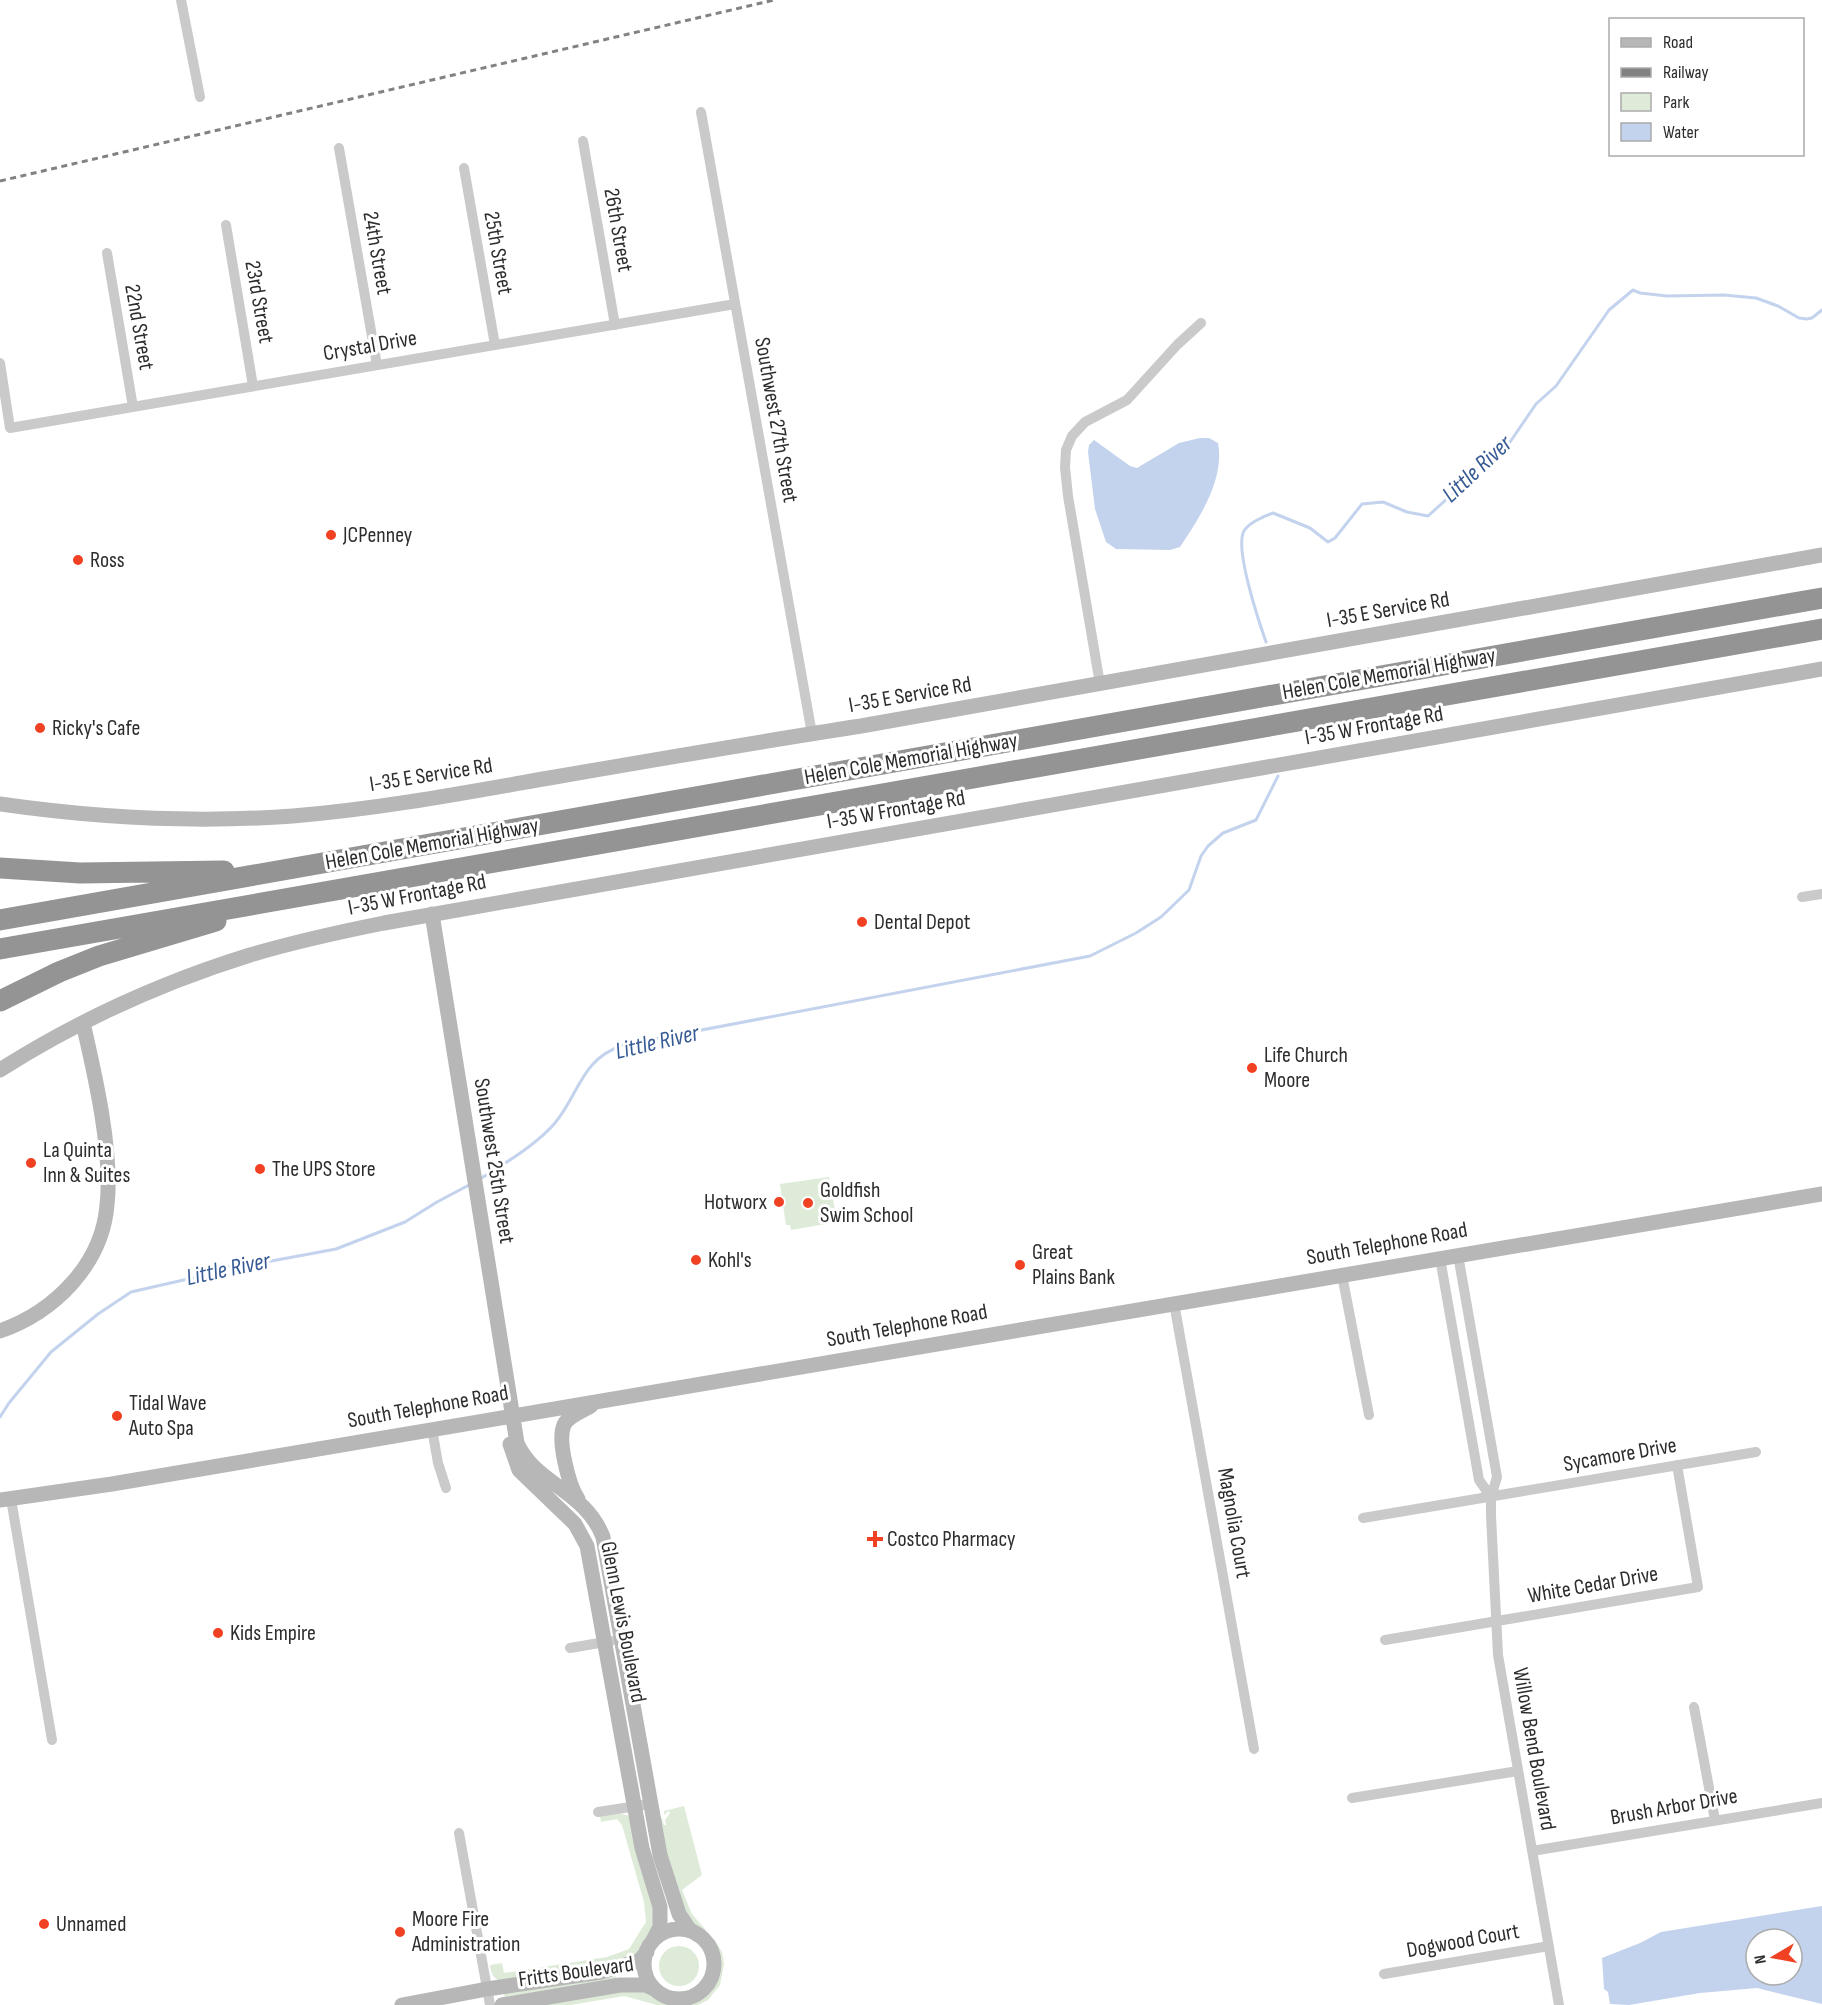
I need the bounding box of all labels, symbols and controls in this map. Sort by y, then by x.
legend [1609,18,1804,156]
text: Road [1663,32,1693,53]
text: Railway [1663,62,1708,83]
text: Park [1663,92,1689,113]
text: Water [1663,122,1699,143]
street label: 26th Street [597,186,639,274]
street label: 24th Street [356,209,398,297]
street label: 25th Street [477,209,519,297]
street label: 23rd Street [238,259,280,346]
street label: 22nd Street [118,282,160,372]
street label: Crystal Drive [321,324,419,368]
street label: Southwest 27th Street [748,335,804,505]
water label: Little River [1436,429,1519,509]
place label: JCPenney [342,522,413,549]
marker: JCPenney [324,528,338,542]
place label: Ross [90,547,125,574]
marker: Ross [71,553,85,567]
street label: I-35 E Service Rd [1325,586,1451,634]
street label: Helen Cole Memorial Highway [1280,642,1498,706]
street label: I-35 E Service Rd [847,671,973,719]
street label: I-35 W Frontage Rd [1303,701,1445,751]
place label: Ricky's Cafe [52,715,140,742]
marker: Ricky's Cafe [33,721,47,735]
street label: Helen Cole Memorial Highway [802,727,1020,791]
street label: I-35 E Service Rd [368,752,494,798]
street label: I-35 W Frontage Rd [825,785,967,835]
street label: Helen Cole Memorial Highway [323,812,541,876]
street label: I-35 W Frontage Rd [346,868,488,922]
place label: Dental Depot [874,909,971,936]
marker: Dental Depot [855,915,869,929]
water label: Little River [612,1018,703,1066]
place label: Life Church Moore [1264,1042,1348,1094]
marker: Life Church Moore [1245,1061,1259,1075]
street label: Southwest 25th Street [468,1076,520,1246]
place label: La Quinta Inn & Suites [43,1137,130,1189]
marker: La Quinta Inn & Suites [24,1156,38,1170]
place label: The UPS Store [272,1156,376,1183]
marker: The UPS Store [253,1162,267,1176]
place label: Goldfish Swim School [820,1177,913,1229]
place label: Hotworx [704,1189,768,1216]
marker: Hotworx [772,1195,786,1209]
marker: Goldfish Swim School [801,1196,815,1210]
street label: South Telephone Road [1305,1217,1469,1271]
place label: Great Plains Bank [1032,1239,1115,1291]
water label: Little River [183,1246,274,1292]
place label: Kohl's [708,1247,752,1274]
marker: Kohl's [689,1253,703,1267]
marker: Great Plains Bank [1013,1258,1027,1272]
street label: South Telephone Road [825,1299,989,1353]
street label: South Telephone Road [346,1380,510,1434]
place label: Tidal Wave Auto Spa [128,1390,206,1442]
marker: Tidal Wave Auto Spa [110,1409,124,1423]
street label: Sycamore Drive [1561,1432,1679,1478]
street label: Magnolia Court [1211,1466,1257,1581]
place label: Costco Pharmacy [887,1526,1016,1553]
marker: Costco Pharmacy [868,1532,882,1546]
street label: Glenn Lewis Boulevard [594,1539,652,1705]
street label: White Cedar Drive [1526,1560,1660,1610]
place label: Kids Empire [230,1620,316,1647]
marker: Kids Empire [211,1626,225,1640]
street label: Willow Bend Boulevard [1506,1665,1562,1833]
street label: Brush Arbor Drive [1608,1783,1740,1831]
place label: Moore Fire Administration [411,1906,520,1958]
place label: Unnamed [56,1911,126,1938]
marker: Unnamed [37,1917,51,1931]
street label: Dogwood Court [1405,1918,1522,1964]
marker: Moore Fire Administration [393,1925,407,1939]
north arrow [1744,1927,1804,1987]
street label: Fritts Boulevard [517,1951,635,1993]
text: N [1751,1953,1771,1965]

